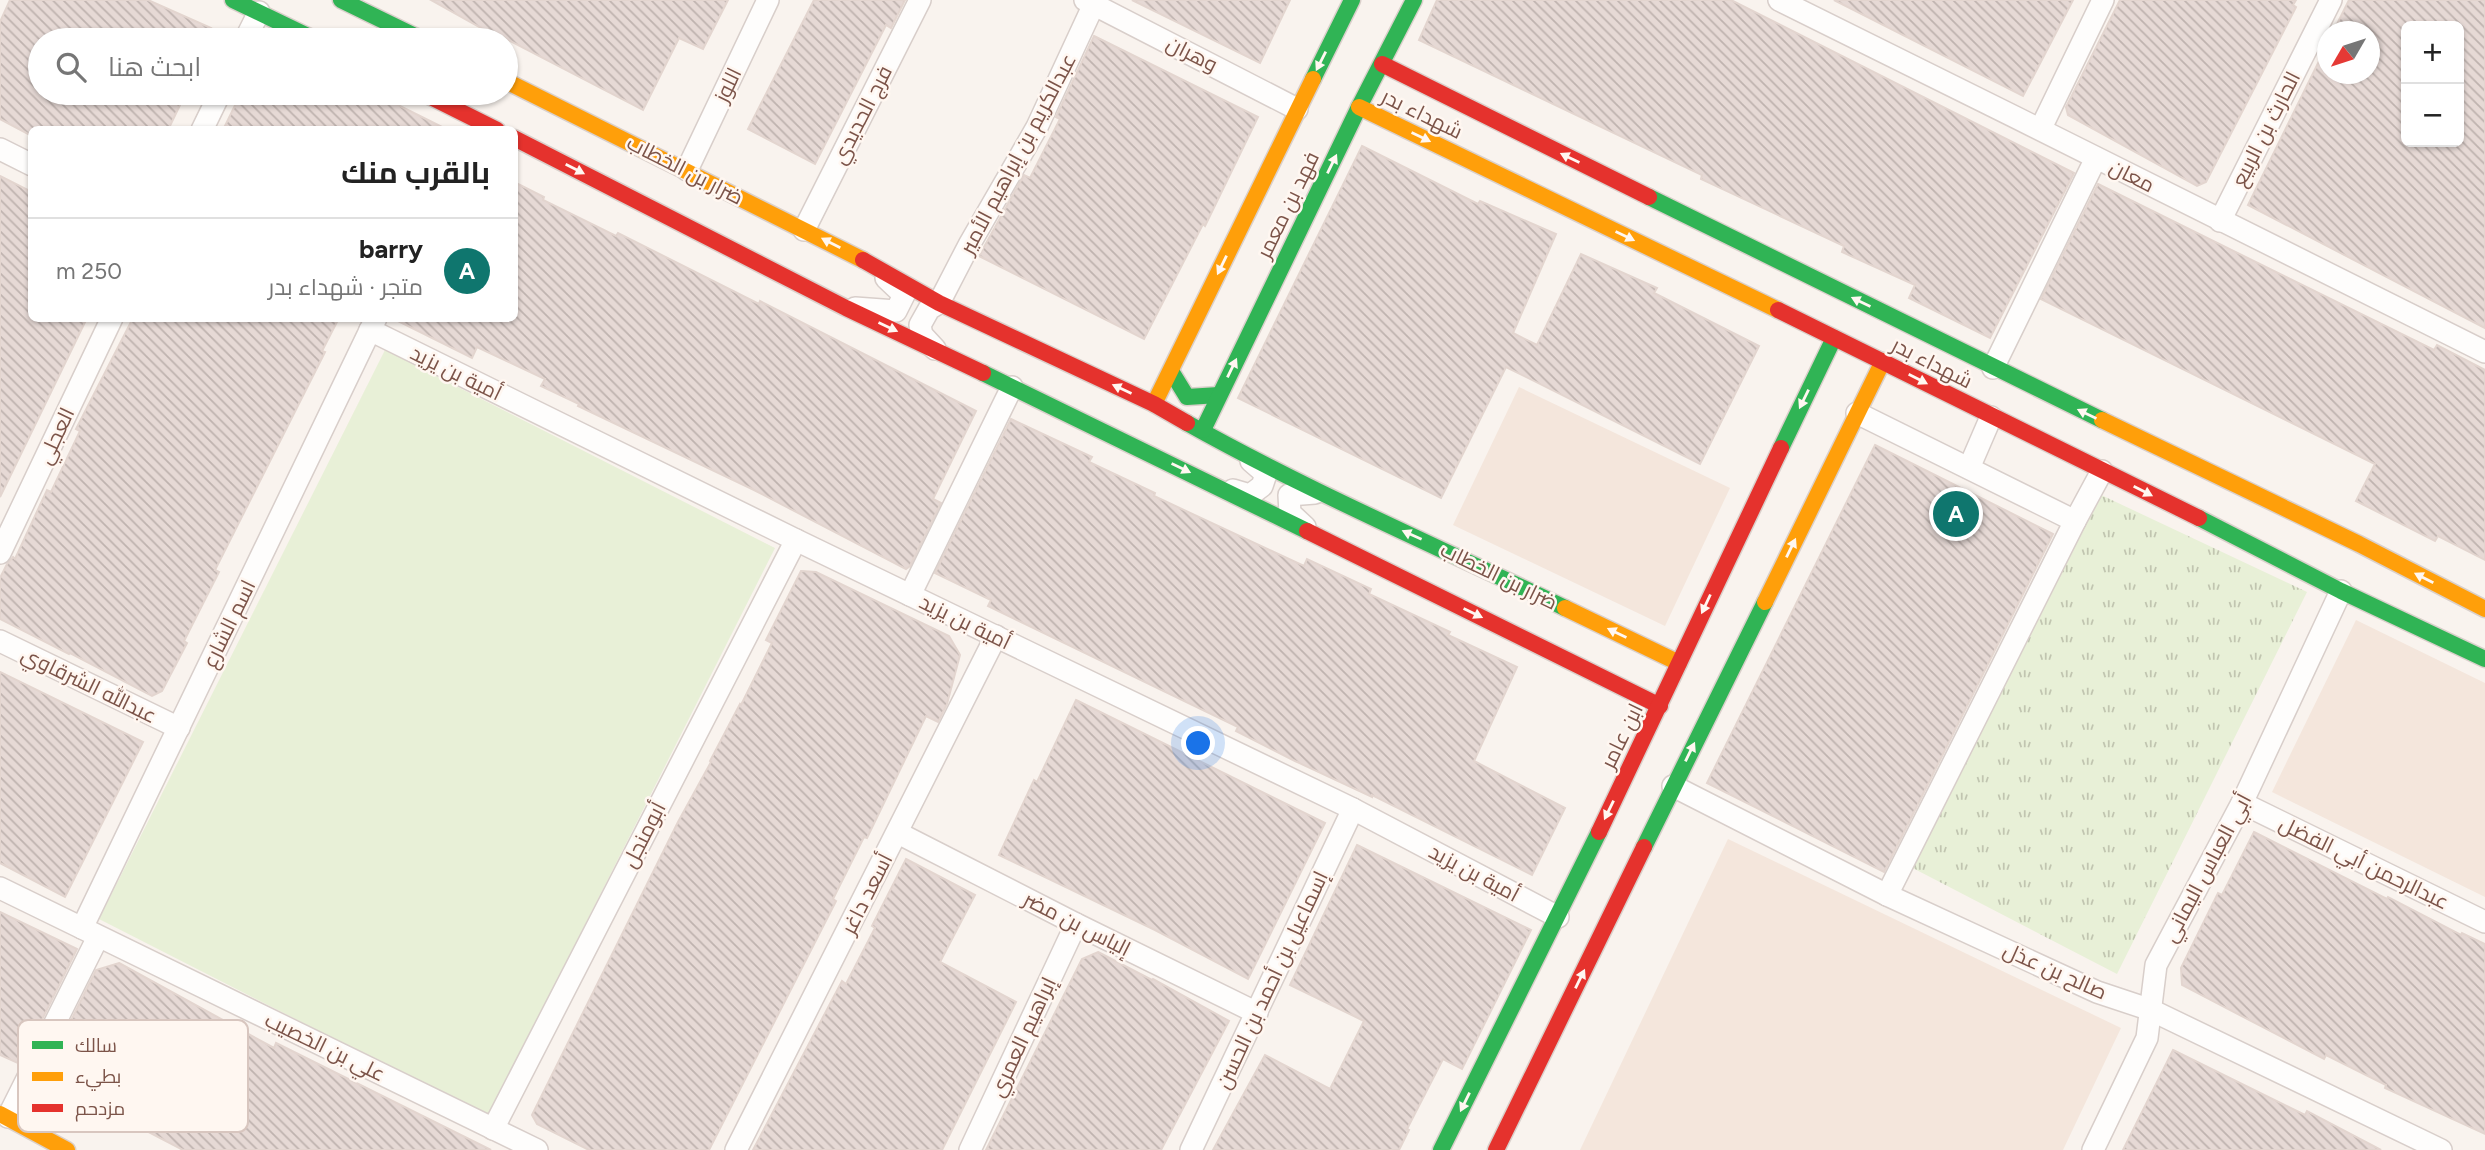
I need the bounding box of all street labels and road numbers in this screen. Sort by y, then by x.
street label: وهران [1162,30,1222,78]
street label: عبدالكريم بن إبراهيم الأمير [954,49,1083,260]
street label: فرج الحديدي [826,61,901,170]
street label: اللوز [708,63,747,107]
street label: الحارث بن الربيع [2226,67,2307,191]
street label: شهداء بدر [1376,83,1467,145]
street label: ضرار بن الخطاب [622,130,748,210]
street label: فهد بن معمر [1250,147,1325,264]
street label: معان [2105,154,2159,198]
street label: شهداء بدر [1886,331,1977,394]
street label: أمية بن يزيد [406,340,506,406]
street label: العجلي [32,404,83,470]
street label: ضرار بن الخطاب [1436,536,1562,616]
street label: اسم الشارع [197,576,262,673]
street label: أمية بن يزيد [915,589,1015,655]
street label: عبدالله الشرقاوي [16,640,161,732]
street label: ابن عامر [1595,699,1649,774]
street label: أبي العباس اليماني [2157,789,2260,948]
street label: أبومنجل [616,798,672,872]
street label: عبدالرحمن أبي الفضل [2274,811,2453,918]
street label: أمية بن يزيد [1424,838,1524,908]
street label: أسعد داغر [835,849,898,939]
street label: إسماعيل بن أحمد بن الحسن [1210,867,1334,1093]
street label: إلياس بن مضر [1018,885,1135,962]
street label: صالح بن عذل [1999,937,2111,1006]
street label: إبراهيم العمري [984,973,1065,1102]
street label: علي بن الخصيب [259,1007,389,1090]

